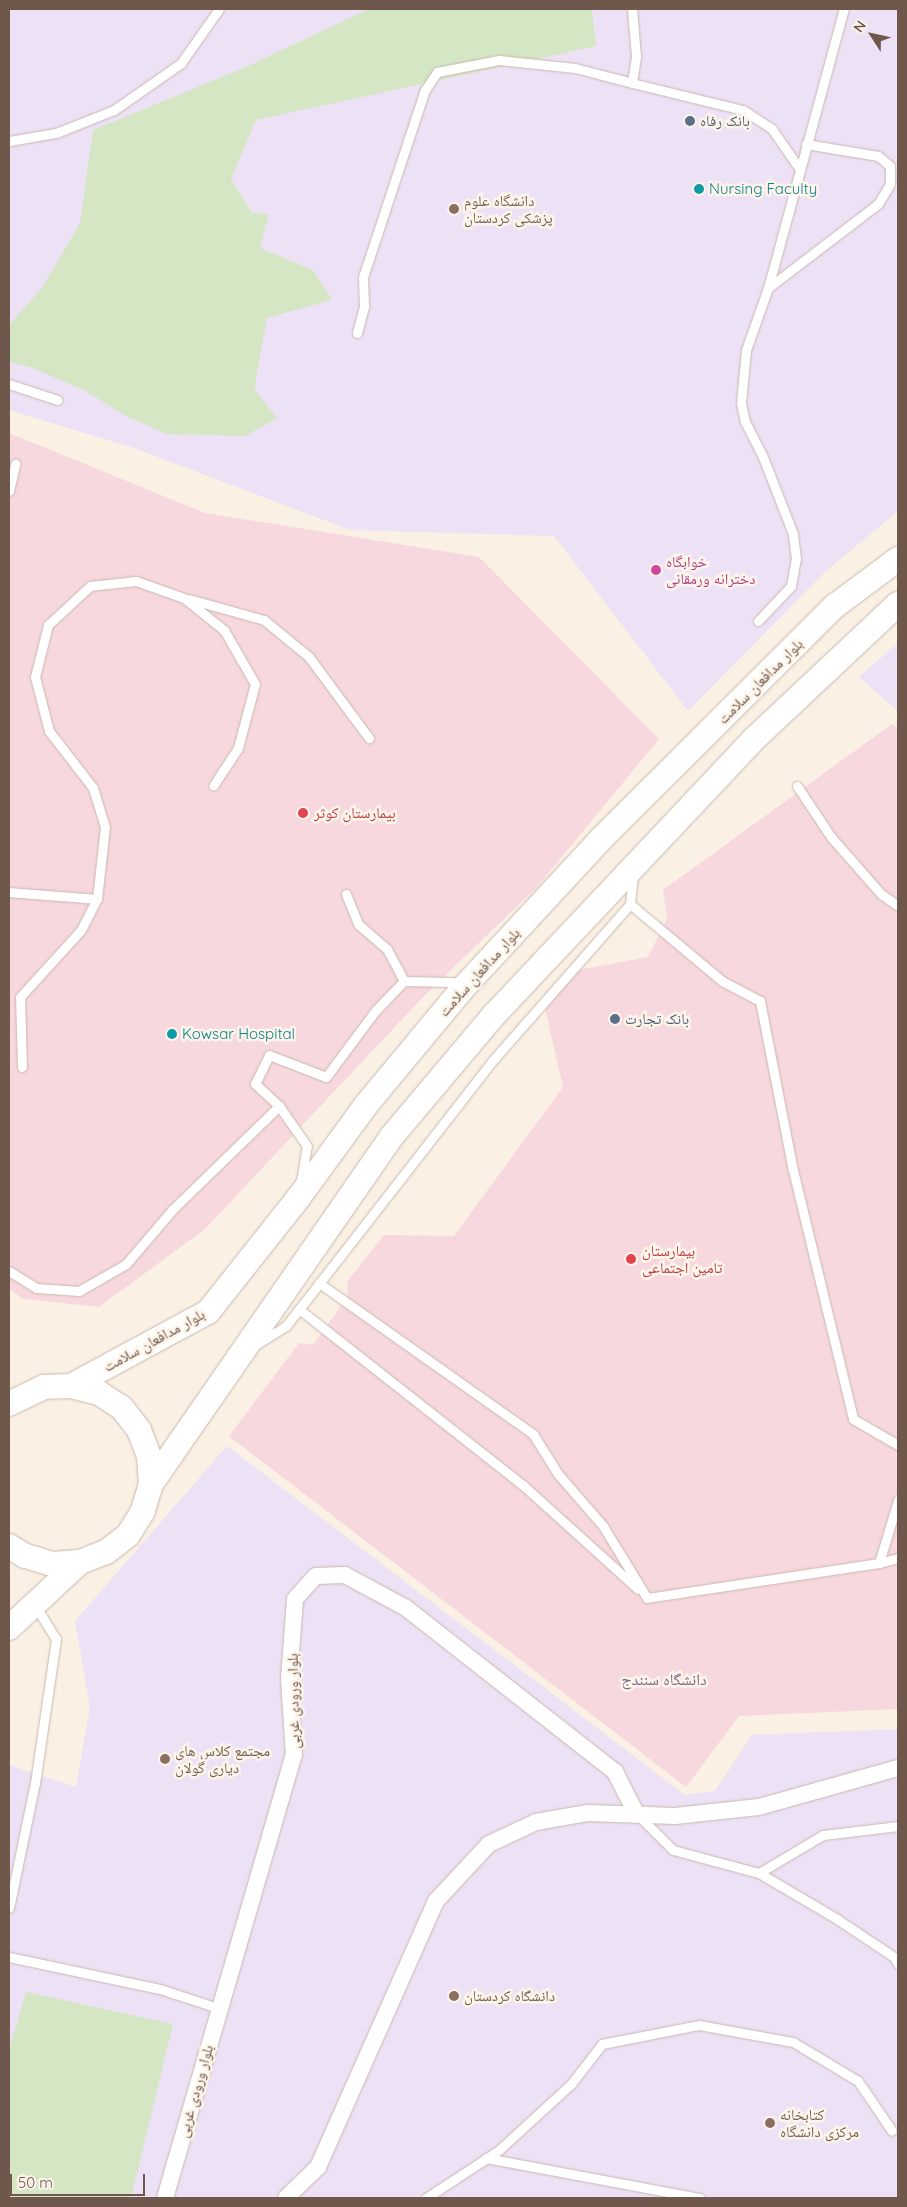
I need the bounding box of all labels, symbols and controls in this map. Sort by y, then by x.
north arrow [847,10,897,60]
text: N [849,17,870,36]
place label: بانک رفاه [700,112,750,130]
marker: بانک رفاه [684,115,696,127]
place label: Nursing Faculty [709,180,817,198]
marker: Nursing Faculty [693,183,705,195]
place label: دانشگاه علوم پزشکی کردستان [464,191,553,226]
marker: دانشگاه علوم پزشکی کردستان [448,203,460,215]
place label: خوابگاه دخترانه ورمقانی [666,552,755,587]
marker: خوابگاه دخترانه ورمقانی [650,564,662,576]
street label: بلوار مدافعان سلامت [714,635,806,727]
place label: بیمارستان کوثر [314,804,396,822]
marker: بیمارستان کوثر [296,806,310,820]
street label: بلوار مدافعان سلامت [434,924,524,1020]
place label: بانک تجارت [625,1010,689,1028]
marker: بانک تجارت [609,1013,621,1025]
place label: Kowsar Hospital [182,1025,295,1043]
marker: Kowsar Hospital [166,1028,178,1040]
place label: بیمارستان تامین اجتماعی [642,1241,722,1276]
marker: بیمارستان تامین اجتماعی [624,1252,638,1266]
street label: بلوار مدافعان سلامت [100,1305,208,1375]
street label: بلوار ورودی غربی [283,1653,303,1749]
district label: دانشگاه سنندج [621,1669,707,1689]
place label: مجتمع کلاس های دیاری گولان [175,1741,270,1776]
marker: مجتمع کلاس های دیاری گولان [159,1753,171,1765]
place label: دانشگاه کردستان [464,1987,555,2005]
marker: دانشگاه کردستان [448,1990,460,2002]
street label: بلوار ورودی غربی [173,2043,217,2139]
place label: کتابخانه مرکزی دانشگاه [780,2105,859,2140]
marker: کتابخانه مرکزی دانشگاه [764,2117,776,2129]
scale bar [12,2164,148,2196]
text: 50 m [18,2173,53,2192]

